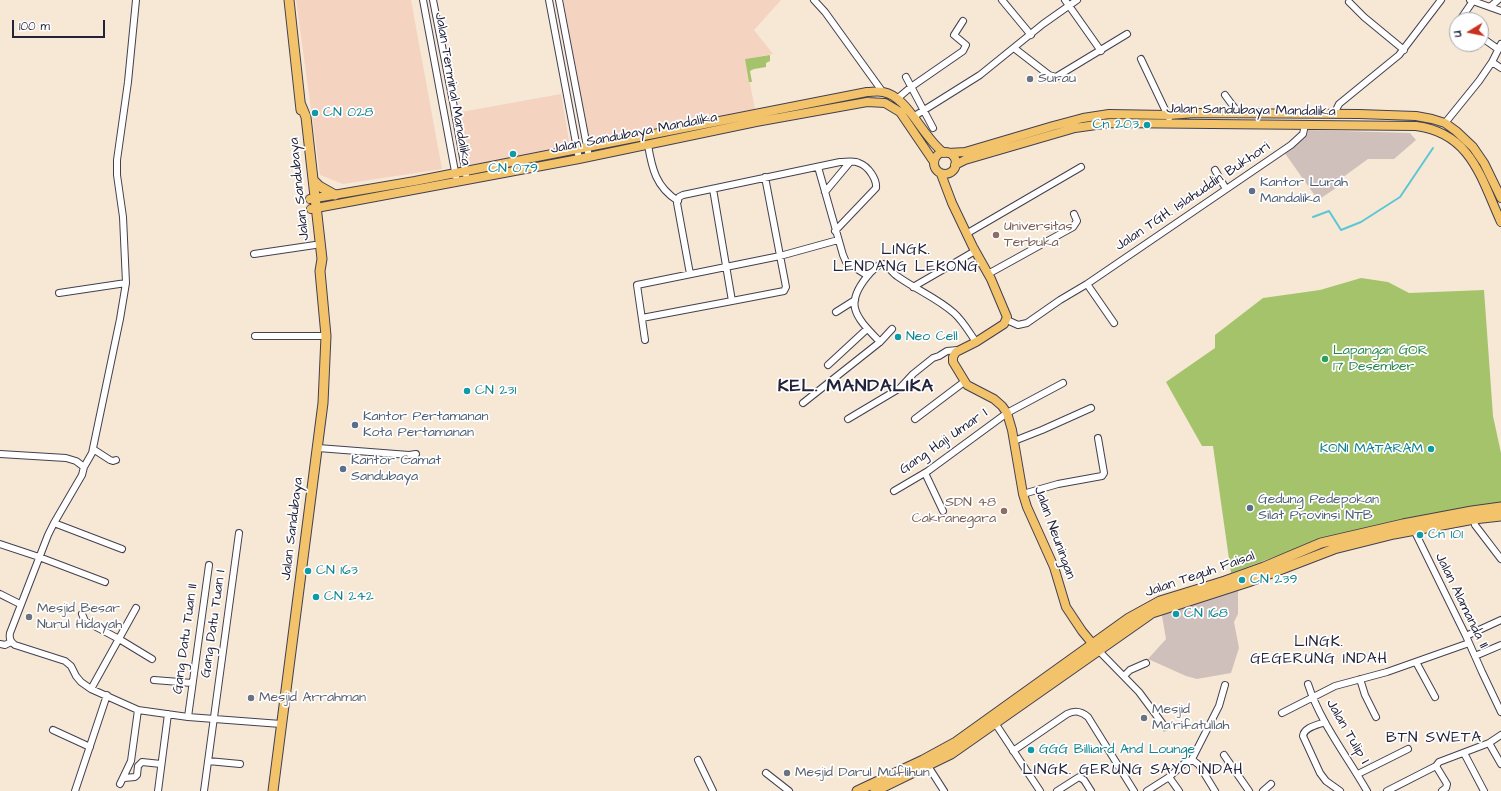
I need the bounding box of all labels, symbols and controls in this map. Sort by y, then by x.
street label: Jalan Terminal Mandalika [430,11,474,167]
scale bar [14,12,107,38]
north arrow [1449,12,1489,52]
text: 100 m [19,18,50,35]
text: U [1450,30,1466,38]
place label: Surau [1038,71,1076,87]
marker: Surau [1025,74,1035,84]
street label: Jalan Sandubaya Mandalika [1166,101,1336,121]
place label: CN 028 [323,105,373,121]
marker: CN 028 [310,108,320,118]
street label: Jalan Sandubaya Mandalika [549,110,719,158]
place label: Cn 203 [1093,117,1139,133]
marker: Cn 203 [1142,120,1152,130]
street label: Jalan Sandubaya [286,137,314,241]
street label: Jalan TGH. Islahuddin Bukhori [1113,139,1273,255]
marker: CN 079 [508,149,518,159]
place label: CN 079 [488,161,538,177]
place label: Kantor Lurah Mandalika [1260,175,1348,208]
marker: Kantor Lurah Mandalika [1247,186,1257,196]
place label: Universitas Terbuka [1004,219,1072,252]
marker: Universitas Terbuka [991,230,1001,240]
district label: LINGK. LENDANG LEKONG [833,242,979,277]
place label: Neo Cell [906,329,958,345]
marker: Neo Cell [893,332,903,342]
place label: Lapangan GOR 17 Desember [1333,343,1428,376]
marker: Lapangan GOR 17 Desember [1320,354,1330,364]
district label: KEL. MANDALIKA [778,376,934,398]
place label: CN 231 [475,383,516,399]
marker: CN 231 [462,386,472,396]
street label: Gang Haji Umar I [897,405,991,479]
place label: Kantor Pertamanan Kota Pertamanan [363,409,489,442]
marker: Kantor Pertamanan Kota Pertamanan [350,420,360,430]
place label: KONI MATARAM [1320,441,1423,457]
marker: KONI MATARAM [1426,444,1436,454]
place label: Kantor Camat Sandubaya [351,453,441,486]
marker: Kantor Camat Sandubaya [338,464,348,474]
street label: Jalan Sandubaya [278,477,308,581]
street label: Jalan Neuningan [1029,484,1079,582]
place label: Gedung Pedepokan Silat Provinsi NTB [1258,492,1379,524]
place label: SDN 48 Cakranegara [912,495,996,528]
marker: Gedung Pedepokan Silat Provinsi NTB [1245,503,1255,513]
marker: SDN 48 Cakranegara [999,506,1009,516]
place label: Cn 101 [1428,527,1463,543]
marker: Cn 101 [1415,530,1425,540]
street label: Jalan Teguh Faisal [1143,548,1257,602]
street label: Jalan Alamanda II [1431,551,1491,651]
place label: CN 163 [316,563,358,579]
marker: CN 163 [303,566,313,576]
street label: Gang Datu Tuan I [198,569,230,679]
place label: CN 239 [1250,572,1297,588]
marker: CN 239 [1237,575,1247,585]
street label: Gang Datu Tuan II [170,583,202,695]
place label: CN 242 [324,589,374,605]
marker: CN 242 [311,592,321,602]
place label: Mesjid Besar Nurul Hidayah [37,601,122,634]
place label: CN 168 [1184,606,1228,622]
marker: CN 168 [1171,609,1181,619]
marker: Mesjid Besar Nurul Hidayah [24,612,34,622]
district label: LINGK. GEGERUNG INDAH [1250,634,1388,669]
place label: Mesjid Arrahman [259,690,366,706]
marker: Mesjid Arrahman [246,693,256,703]
street label: Jalan Tulip I [1322,697,1372,767]
place label: Mesjid Ma'rifatullah [1152,702,1229,734]
marker: Mesjid Ma'rifatullah [1139,713,1149,723]
district label: BTN SWETA [1386,730,1482,748]
place label: GGG Billiard And Lounge [1039,742,1195,758]
marker: GGG Billiard And Lounge [1026,745,1036,755]
district label: LINGK. GERUNG SAYO INDAH [1022,762,1244,780]
place label: Mesjid Darul Muflihun [795,765,930,781]
marker: Mesjid Darul Muflihun [782,768,792,778]

